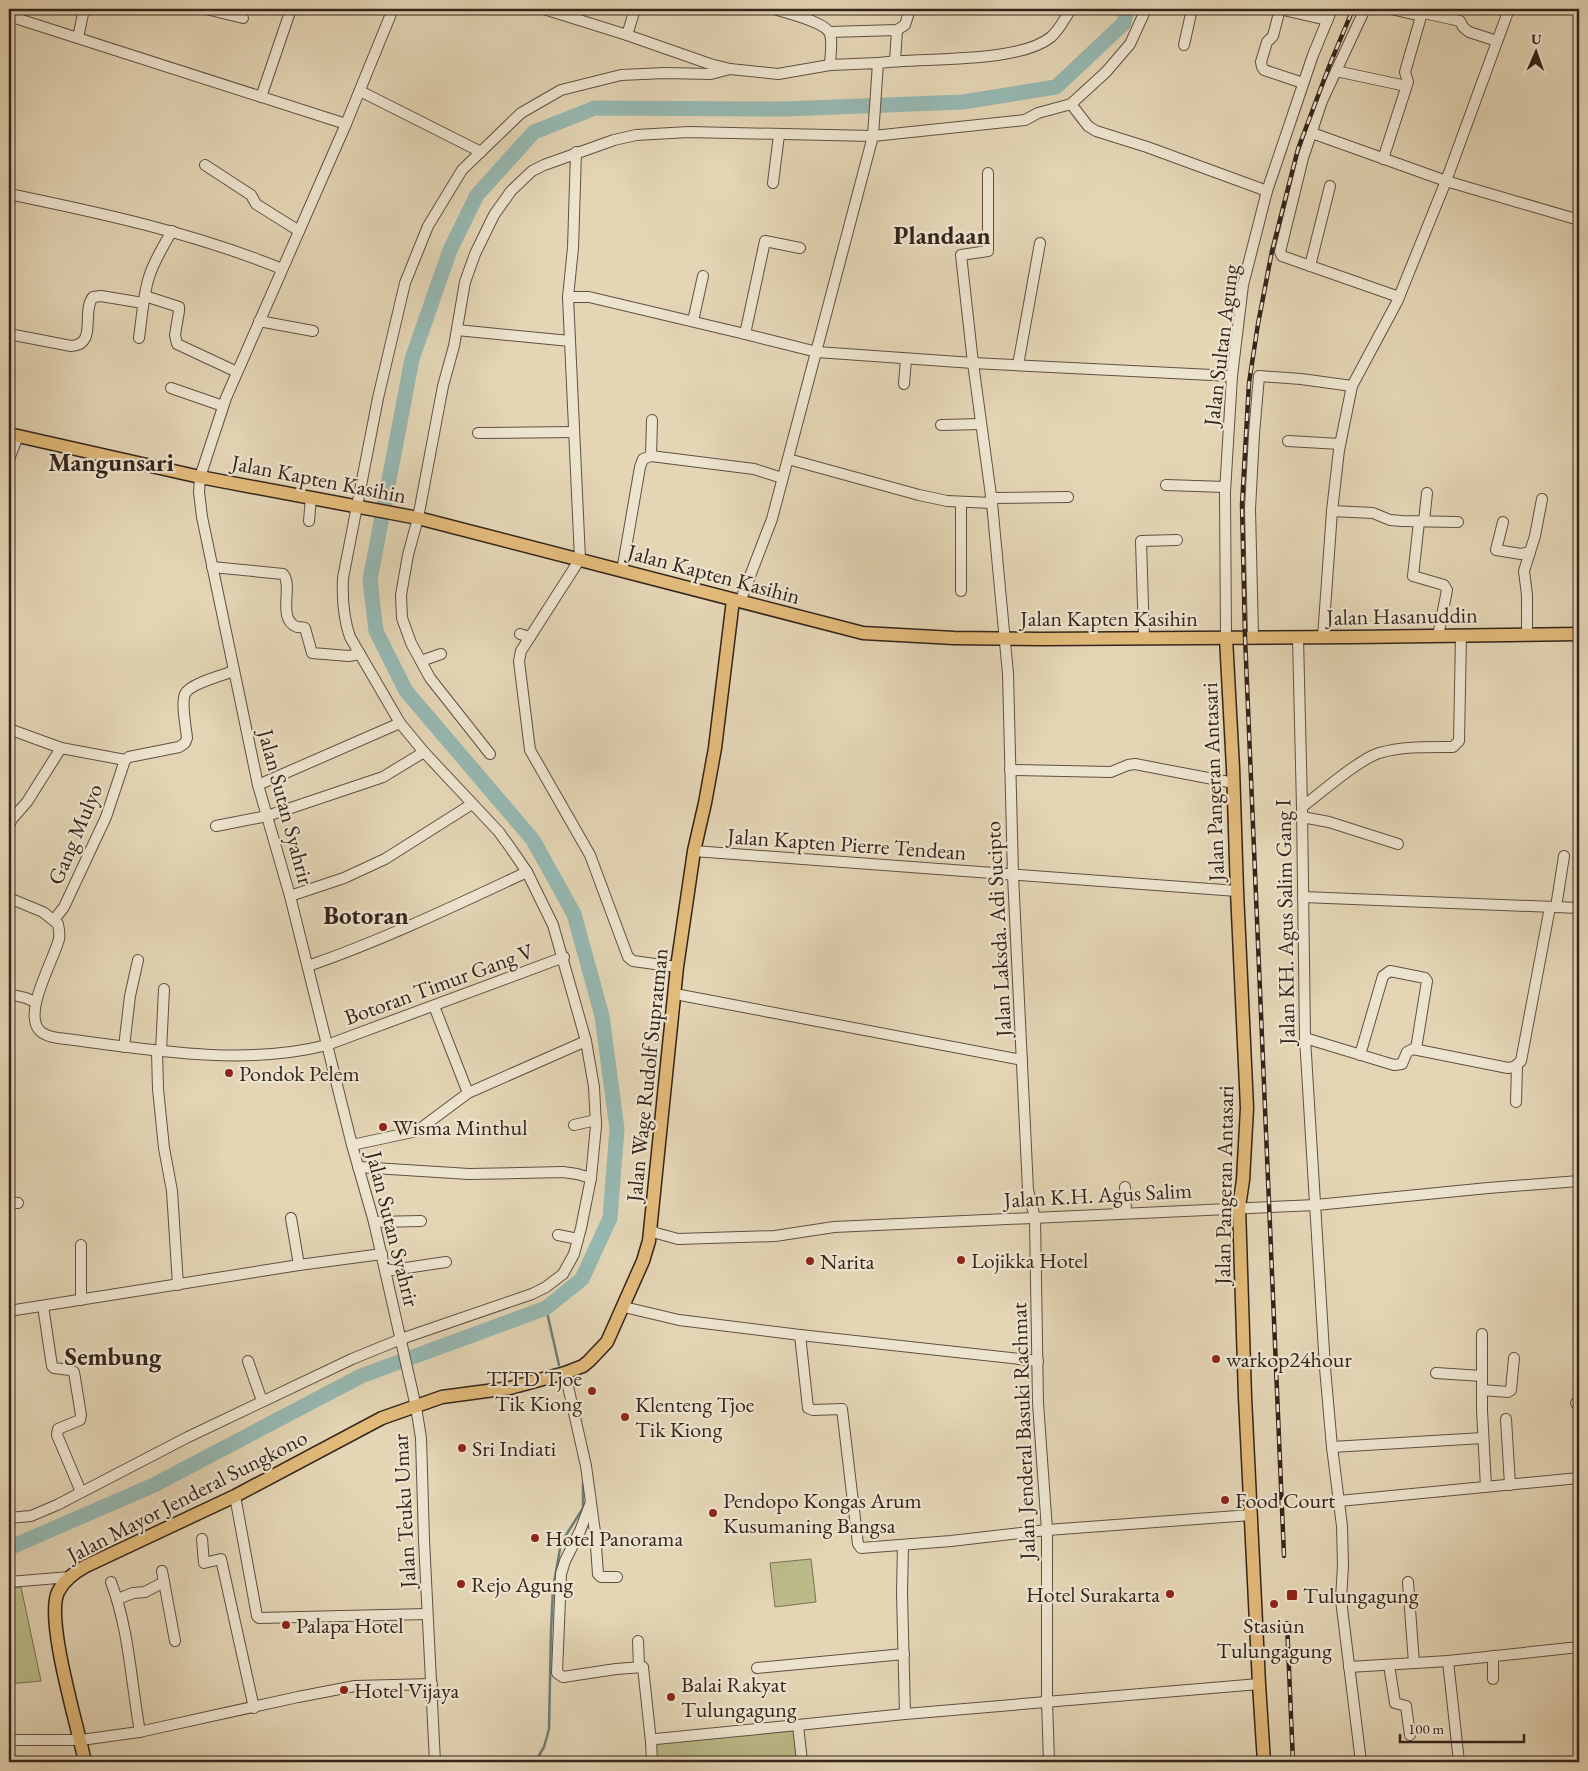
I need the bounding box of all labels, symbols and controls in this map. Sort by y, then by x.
north arrow [1510,28,1560,78]
text: U [1531,30,1543,48]
district label: Plandaan [893,219,991,251]
street label: Jalan Sultan Agung [1196,262,1245,430]
district label: Mangunsari [48,446,174,479]
street label: Jalan Kapten Kasihin [227,447,409,510]
street label: Jalan Kapten Kasihin [623,536,804,611]
street label: Jalan Hasanuddin [1324,600,1478,632]
street label: Jalan Kapten Kasihin [1018,604,1198,633]
street label: Jalan Pangeran Antasari [1195,682,1231,884]
street label: Jalan Sutan Syahrir [251,724,321,888]
street label: Gang Mulyo [41,779,109,889]
street label: Jalan KH. Agus Salim Gang I [1268,798,1302,1047]
street label: Jalan Laksda. Adi Sucipto [978,820,1018,1040]
street label: Jalan Kapten Pierre Tendean [725,821,968,867]
district label: Botoran [323,899,409,931]
street label: Botoran Timur Gang V [340,936,538,1032]
street label: Jalan Wage Rudolf Supratman [619,946,675,1205]
place label: Pondok Pelem [239,1059,360,1088]
marker: Pondok Pelem [223,1067,235,1079]
street label: Jalan Pangeran Antasari [1208,1085,1240,1287]
place label: Wisma Minthul [393,1113,527,1142]
marker: Wisma Minthul [377,1121,389,1133]
street label: Jalan Sutan Syahrir [359,1146,427,1311]
street label: Jalan K.H. Agus Salim [1001,1176,1193,1215]
place label: Lojikka Hotel [971,1246,1088,1275]
place label: Narita [820,1247,875,1276]
marker: Lojikka Hotel [955,1254,967,1266]
marker: Narita [804,1255,816,1267]
street label: Jalan Jenderal Basuki Rachmat [1004,1302,1042,1562]
district label: Sembung [65,1340,162,1373]
place label: warkop24hour [1226,1345,1352,1374]
marker: warkop24hour [1210,1353,1222,1365]
place label: TITD Tjoe Tik Kiong [486,1364,582,1418]
marker: TITD Tjoe Tik Kiong [586,1385,598,1397]
place label: Klenteng Tjoe Tik Kiong [635,1390,755,1444]
marker: Klenteng Tjoe Tik Kiong [619,1411,631,1423]
street label: Jalan Mayor Jenderal Sungkono [60,1423,312,1570]
street label: Jalan Teuku Umar [385,1432,423,1591]
place label: Sri Indiati [472,1434,556,1463]
marker: Sri Indiati [456,1442,468,1454]
place label: Pendopo Kongas Arum Kusumaning Bangsa [723,1486,922,1540]
place label: Food Court [1235,1486,1335,1515]
marker: Food Court [1219,1494,1231,1506]
marker: Pendopo Kongas Arum Kusumaning Bangsa [707,1507,719,1519]
place label: Hotel Panorama [545,1524,683,1553]
marker: Hotel Panorama [529,1532,541,1544]
place label: Rejo Agung [471,1570,574,1599]
marker: Rejo Agung [455,1578,467,1590]
place label: Hotel Surakarta [1026,1580,1160,1609]
place label: Tulungagung [1303,1581,1419,1610]
marker: Hotel Surakarta [1164,1588,1176,1600]
marker: Tulungagung [1285,1588,1299,1602]
marker: Stasiun Tulungagung [1268,1598,1280,1610]
place label: Palapa Hotel [296,1611,404,1640]
place label: Stasiun Tulungagung [1216,1611,1332,1665]
marker: Palapa Hotel [280,1619,292,1631]
place label: Balai Rakyat Tulungagung [681,1670,797,1724]
place label: Hotel Vijaya [354,1676,459,1705]
marker: Hotel Vijaya [338,1684,350,1696]
marker: Balai Rakyat Tulungagung [665,1691,677,1703]
scale bar [1400,1711,1524,1743]
text: 100 m [1408,1719,1445,1738]

